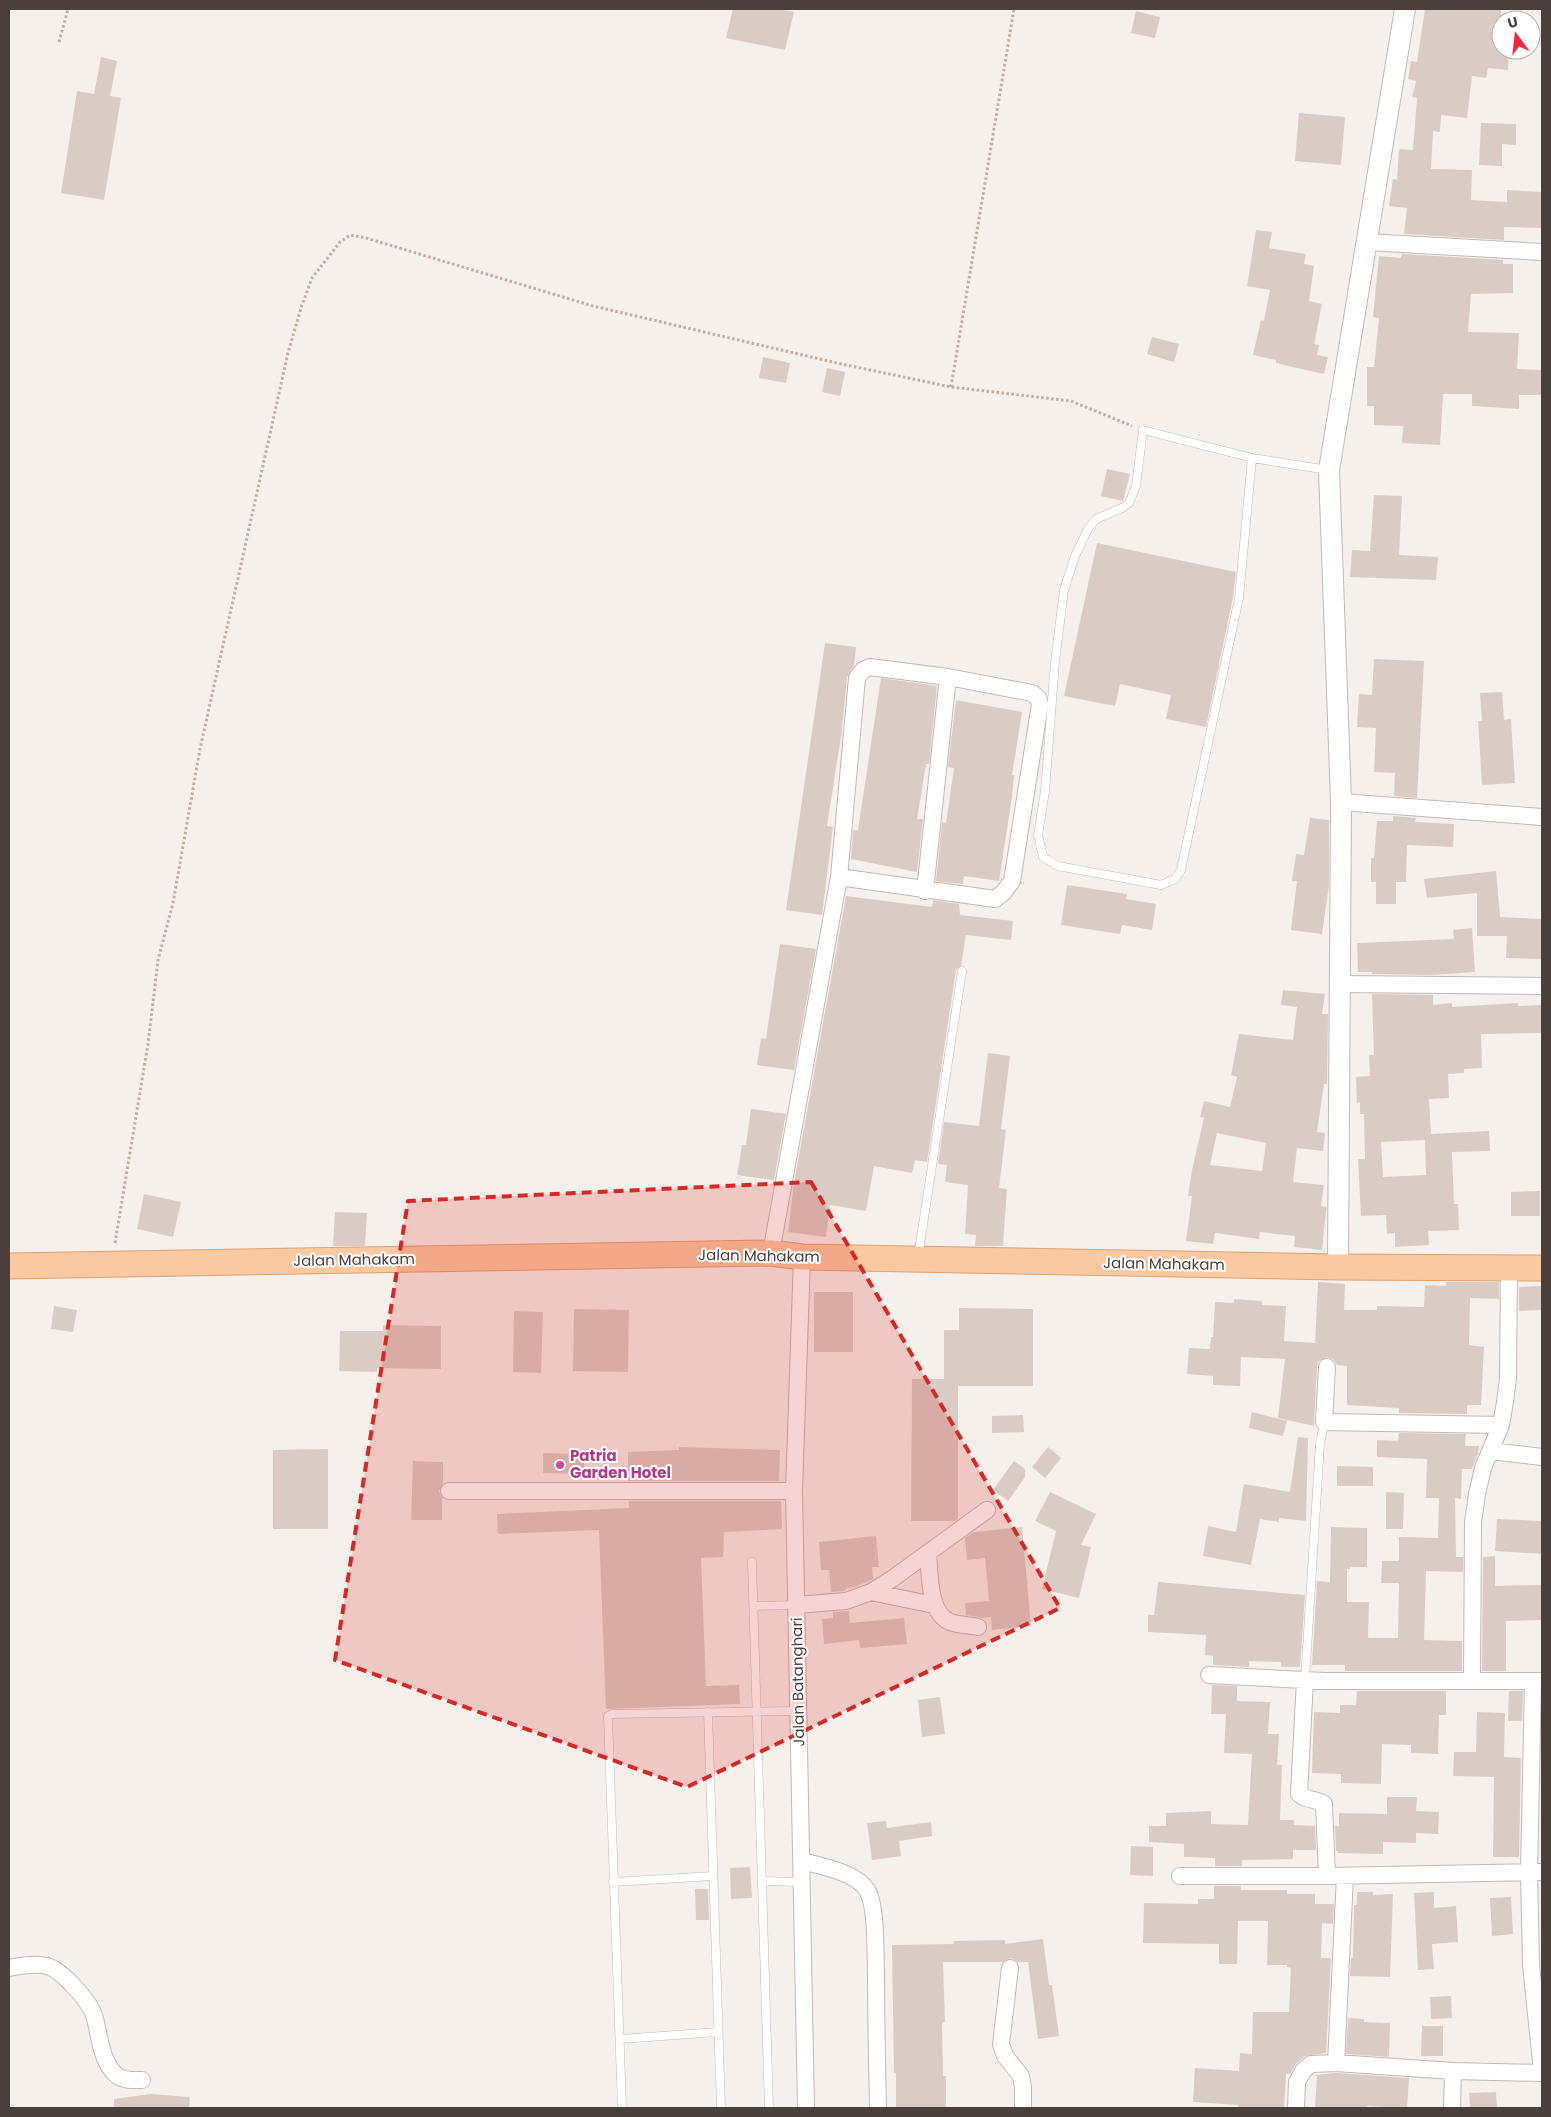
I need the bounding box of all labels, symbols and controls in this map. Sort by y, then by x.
north arrow [1491,10,1541,60]
text: U [1505,11,1520,33]
street label: Jalan Mahakam [698,1244,820,1267]
street label: Jalan Mahakam [293,1248,415,1271]
street label: Jalan Mahakam [1103,1252,1225,1275]
place label: Patria Garden Hotel [570,1445,671,1483]
marker: Patria Garden Hotel [554,1459,566,1471]
street label: Jalan Batanghari [786,1617,809,1747]

